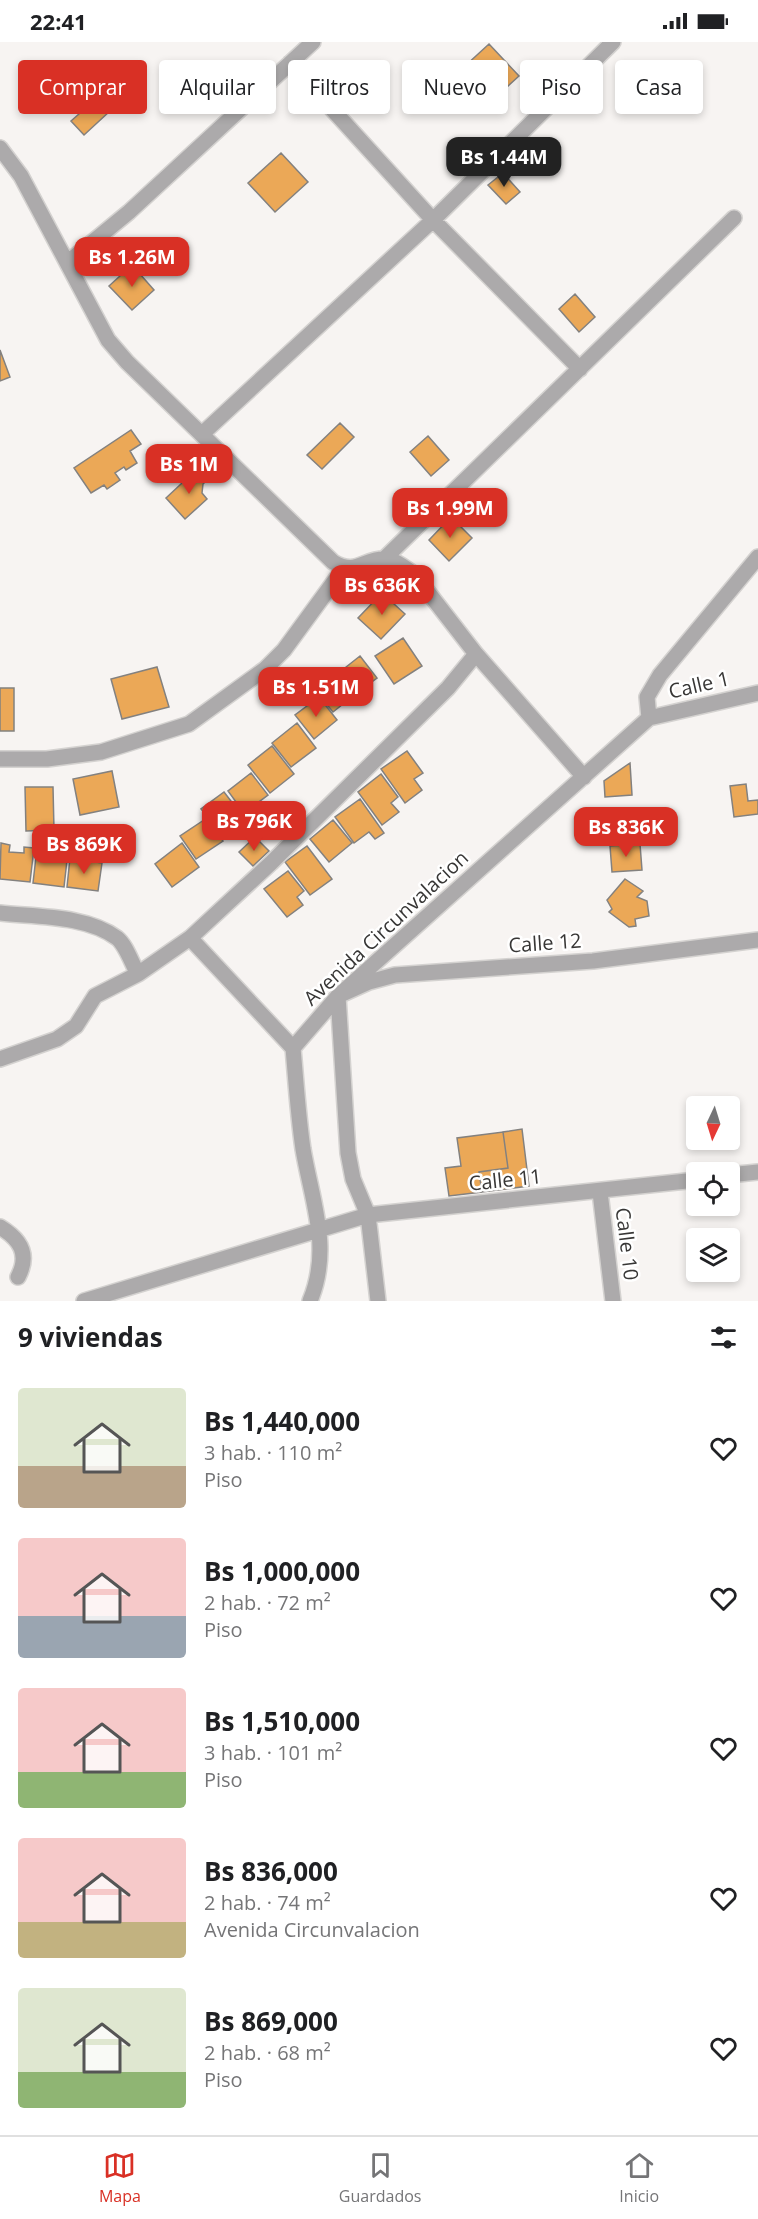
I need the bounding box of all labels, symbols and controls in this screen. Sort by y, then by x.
text: 22:41 [30,6,87,36]
chip: Comprar [18,60,147,114]
chip: Alquilar [159,60,276,114]
chip: Filtros [288,60,390,114]
chip: Nuevo [402,60,508,114]
chip: Piso [520,60,603,114]
chip: Casa [615,60,703,114]
pin: Bs 1.44M [442,137,566,188]
text: Bs 1.44M [460,143,548,170]
pin: Bs 1.26M [70,237,194,288]
text: Bs 1.26M [88,243,176,270]
pin: Bs 1M [147,444,231,495]
text: Bs 1M [160,450,218,477]
pin: Bs 1.99M [388,488,512,539]
text: Bs 1.99M [406,494,494,521]
pin: Bs 636K [327,565,437,616]
text: Bs 636K [344,571,420,598]
street label: Calle 1 [666,664,732,705]
pin: Bs 1.51M [254,667,378,718]
text: Bs 1.51M [272,673,360,700]
pin: Bs 796K [199,801,309,852]
text: Bs 796K [216,807,292,834]
pin: Bs 836K [571,807,681,858]
text: Bs 836K [588,813,664,840]
pin: Bs 869K [29,824,139,875]
text: Bs 869K [46,830,122,857]
street label: Avenida Circunvalacion [298,844,474,1011]
street label: Calle 12 [508,926,582,959]
north arrow [686,1096,740,1150]
map controls [686,1096,740,1282]
street label: Calle 11 [467,1162,543,1197]
button: locate [686,1162,740,1216]
street label: Calle 10 [610,1206,645,1282]
button: layers [686,1228,740,1282]
text: 9 viviendas [18,1319,163,1355]
icon: filters [707,1321,740,1354]
text: Bs 1,440,000 [204,1403,360,1439]
icon: home [66,1412,138,1484]
icon: heart [707,1432,740,1465]
text: 3 hab. · 110 m² [204,1439,342,1466]
text: Piso [204,1466,243,1493]
text: Bs 1,000,000 [204,1553,360,1589]
icon: home [66,1562,138,1634]
icon: heart [707,1582,740,1615]
text: 2 hab. · 72 m² [204,1589,331,1616]
text: Piso [204,1616,243,1643]
text: Bs 1,510,000 [204,1703,360,1739]
icon: home [66,1712,138,1784]
icon: heart [707,1732,740,1765]
text: 3 hab. · 101 m² [204,1739,342,1766]
text: Piso [204,1766,243,1793]
text: Bs 836,000 [204,1853,338,1889]
icon: home [66,1862,138,1934]
icon: heart [707,1882,740,1915]
text: 2 hab. · 74 m² [204,1889,331,1916]
text: Avenida Circunvalacion [204,1916,420,1943]
text: Bs 869,000 [204,2003,338,2039]
icon: home [66,2012,138,2084]
icon: heart [707,2032,740,2065]
text: 2 hab. · 68 m² [204,2039,331,2066]
text: Piso [204,2066,243,2093]
tab: Mapa [99,2149,141,2207]
tab: Guardados [339,2149,421,2207]
tab: Inicio [619,2149,659,2207]

